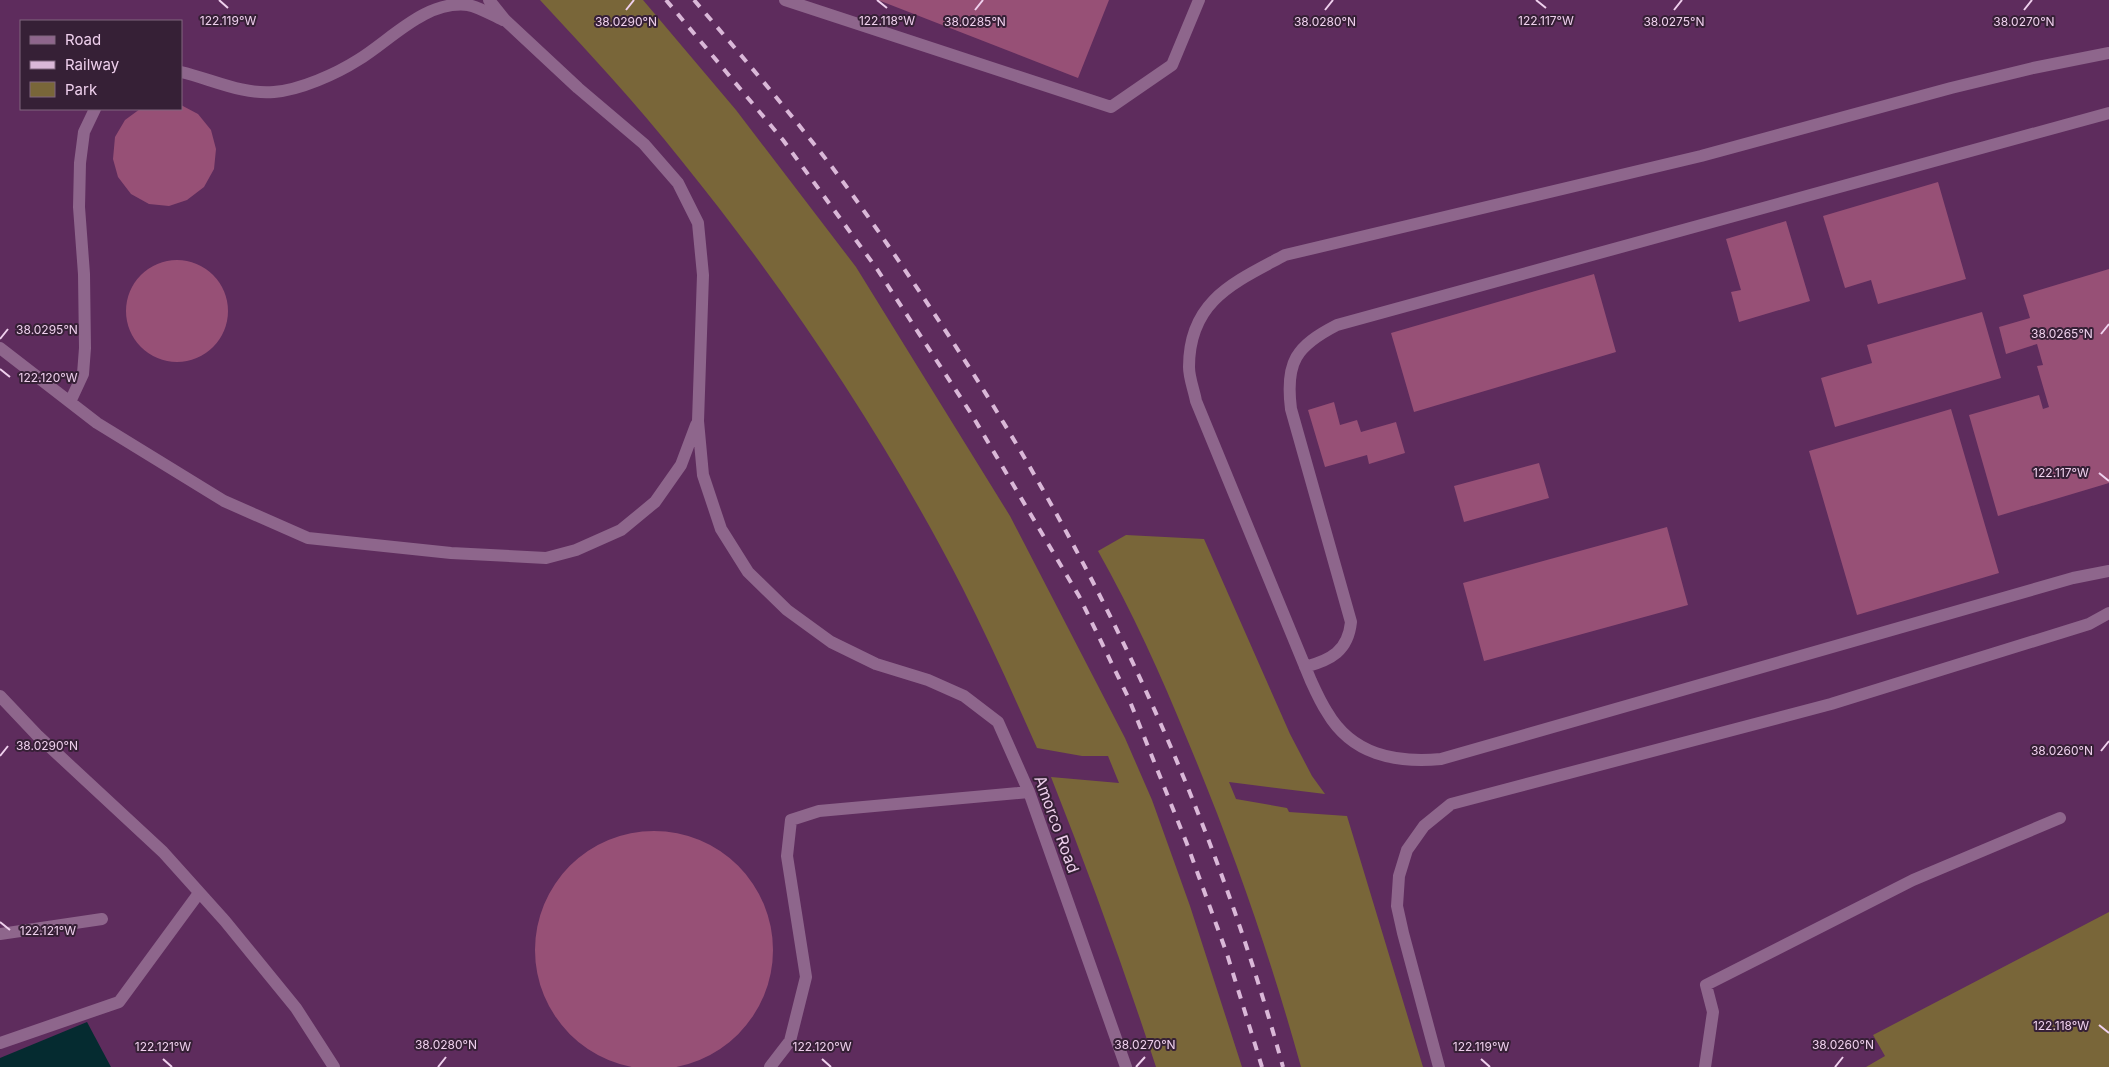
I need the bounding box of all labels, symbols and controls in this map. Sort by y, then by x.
text: 122.119°W [200,13,256,28]
text: 122.118°W [859,13,915,28]
text: 122.117°W [1518,13,1574,28]
text: 38.0290°N [595,14,657,29]
text: 38.0285°N [944,14,1006,29]
text: 38.0280°N [1294,14,1356,29]
text: 38.0275°N [1643,14,1705,29]
text: 38.0270°N [1993,14,2055,29]
legend [20,20,182,110]
text: Road [65,30,101,49]
text: Railway [65,55,120,74]
text: Park [65,80,98,99]
text: 38.0295°N [16,322,78,337]
text: 38.0265°N [2031,326,2093,341]
text: 122.120°W [19,370,78,385]
text: 122.117°W [2033,465,2089,480]
text: 38.0290°N [16,738,78,753]
text: 38.0260°N [2031,743,2093,758]
street label: Amorco Road [1030,773,1084,875]
text: 122.121°W [20,923,76,938]
text: 122.118°W [2033,1018,2089,1033]
text: 38.0280°N [415,1037,477,1052]
text: 38.0270°N [1114,1037,1176,1052]
text: 38.0260°N [1812,1037,1874,1052]
text: 122.121°W [135,1039,191,1054]
text: 122.120°W [793,1039,852,1054]
text: 122.119°W [1453,1039,1509,1054]

